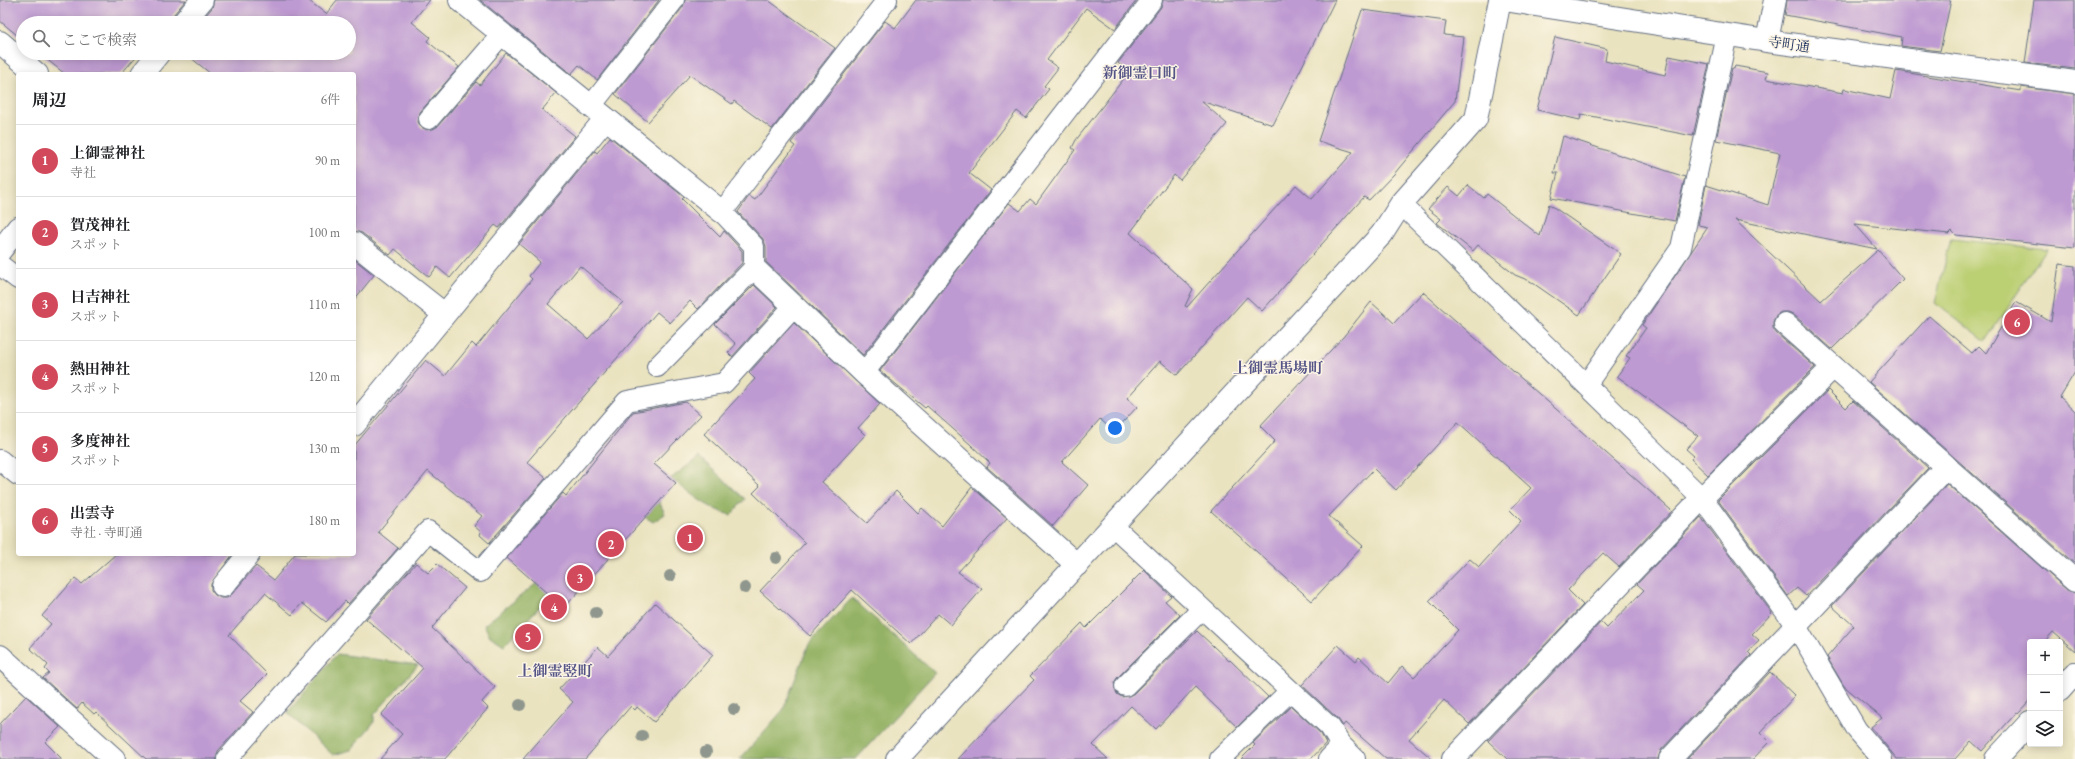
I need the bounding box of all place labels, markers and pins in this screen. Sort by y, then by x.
pin: 6 [2004,307,2030,337]
pin: 1 [677,523,703,553]
pin: 2 [598,529,624,559]
pin: 3 [567,563,593,593]
pin: 4 [541,592,567,622]
pin: 5 [515,622,541,652]

